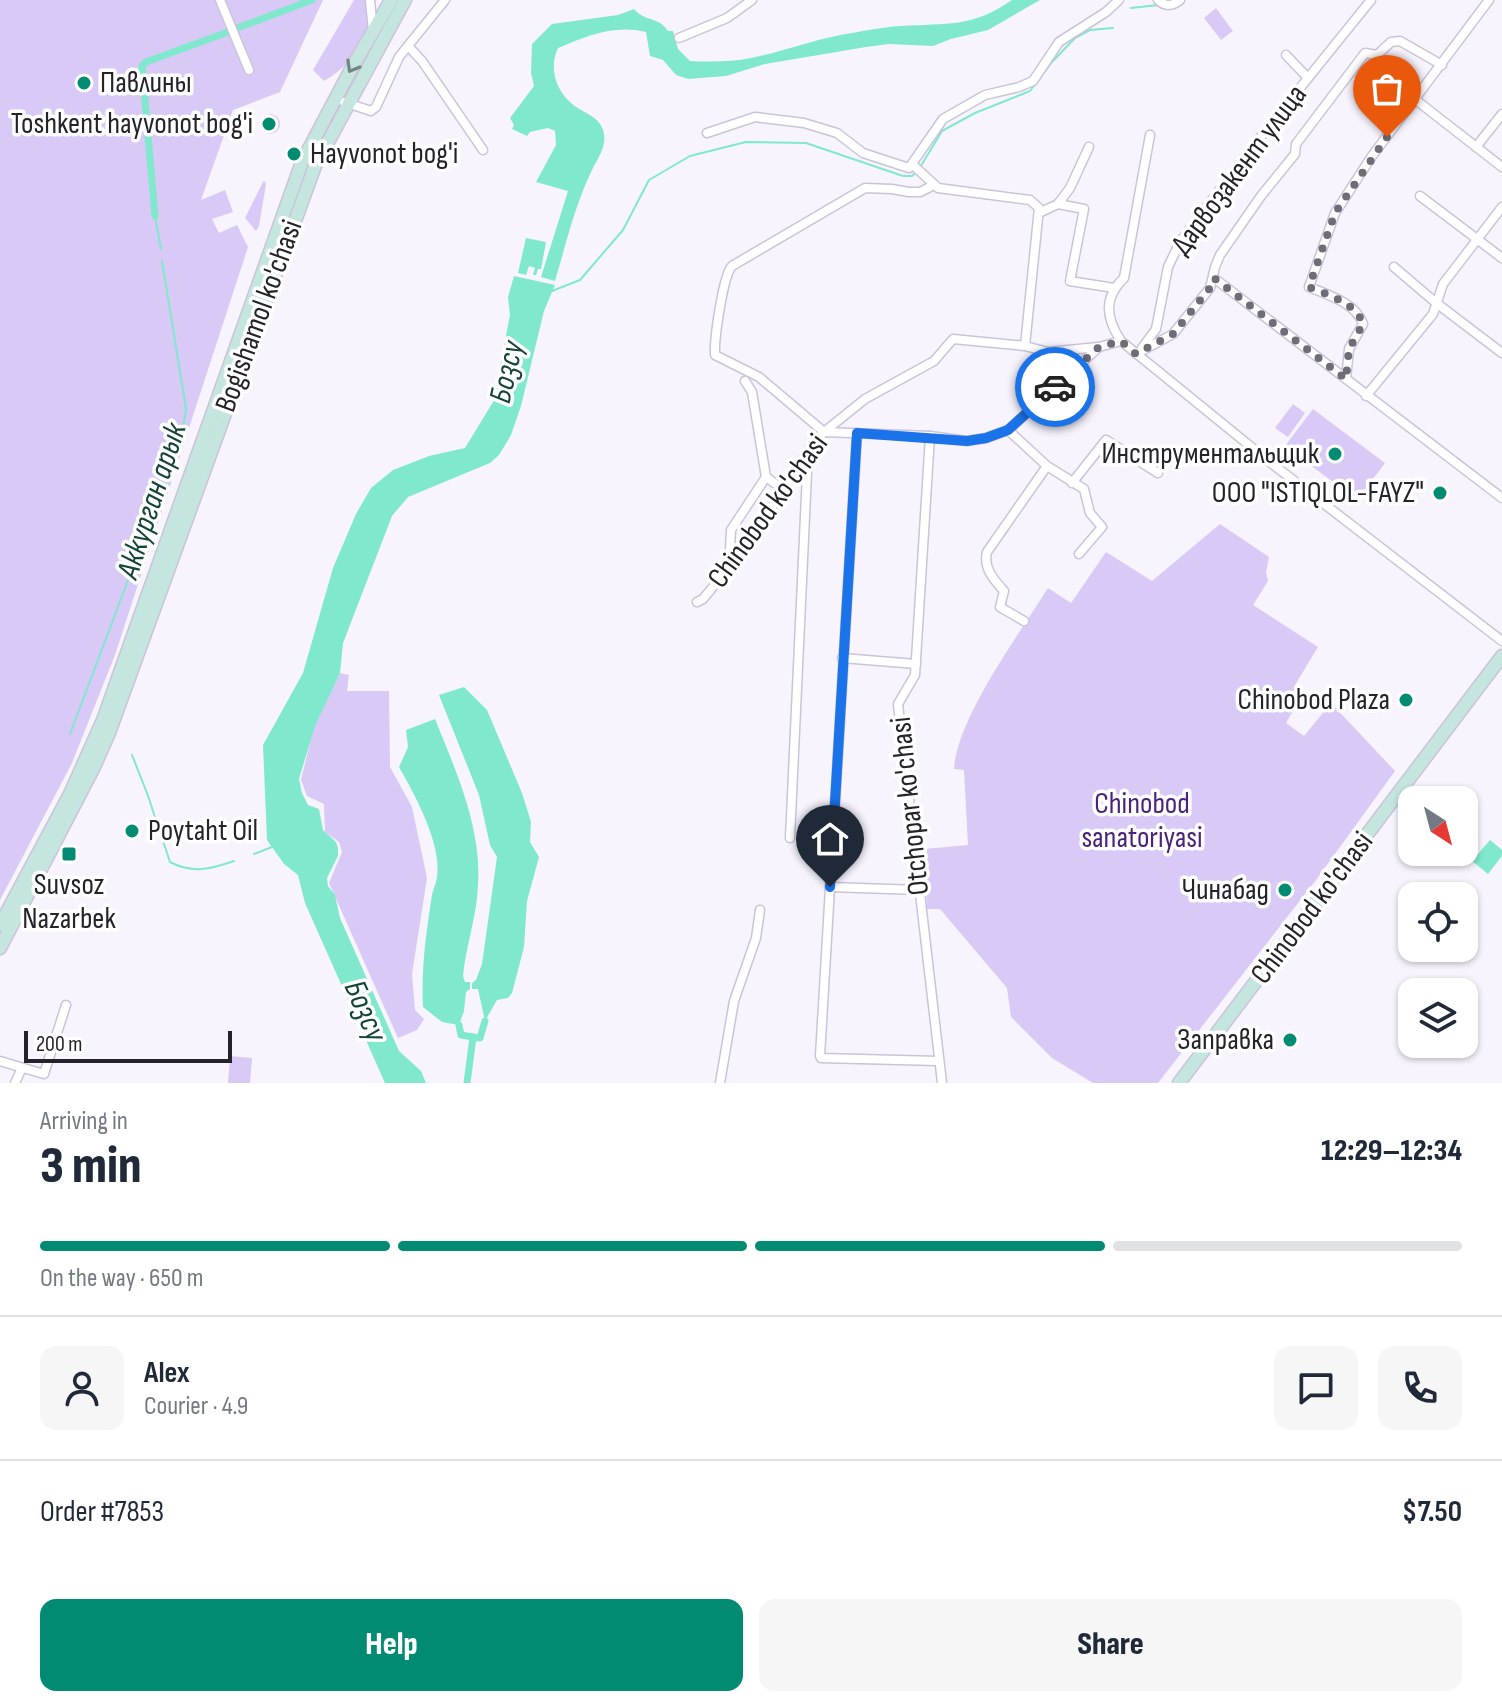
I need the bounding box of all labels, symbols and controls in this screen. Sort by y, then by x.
pin [1353,55,1421,137]
one-way arrow [346,59,362,73]
place label: Павлины [100,65,192,101]
icon: bag [1365,67,1409,111]
marker: Павлины [75,74,93,92]
street label: Дарвозакент улица [1163,78,1315,262]
place label: Toshkent hayvonot bog'i [11,106,253,142]
marker: Toshkent hayvonot bog'i [260,115,278,133]
place label: Hayvonot bog'i [310,136,458,172]
marker: Hayvonot bog'i [285,145,303,163]
street label: Bogishamol ko'chasi [208,215,310,417]
water label: Бозсу [481,336,533,407]
courier [1015,347,1095,427]
icon: car [1033,365,1077,409]
water label: Аккурган арык [108,417,196,586]
street label: Chinobod ko'chasi [700,427,836,595]
place label: Инструментальщик [1101,436,1320,472]
marker: Инструментальщик [1326,445,1344,463]
place label: ООО "ISTIQLOL-FAYZ" [1212,475,1424,511]
marker: ООО "ISTIQLOL-FAYZ" [1431,484,1449,502]
place label: Chinobod Plaza [1237,682,1390,718]
marker: Chinobod Plaza [1397,691,1415,709]
street label: Otchopar ko'chasi [883,715,937,897]
park label: Chinobod sanatoriyasi [1081,786,1203,856]
north arrow [1398,786,1478,866]
map controls [1398,786,1478,1058]
pin [796,805,864,887]
place label: Poytaht Oil [148,813,258,849]
icon: home [808,817,852,861]
marker: Poytaht Oil [123,822,141,840]
street label: Chinobod ko'chasi [1243,825,1381,991]
marker: Suvsoz Nazarbek [60,845,78,863]
place label: Suvsoz Nazarbek [22,867,116,937]
place label: Чинабад [1181,872,1269,908]
marker: Чинабад [1276,881,1294,899]
button: locate [1398,882,1478,962]
water label: Бозсу [335,975,396,1048]
button: layers [1398,978,1478,1058]
place label: Заправка [1177,1022,1274,1058]
scale bar [24,1027,232,1063]
text: 200 m [36,1031,82,1058]
marker: Заправка [1281,1031,1299,1049]
text: Arriving in [40,1106,128,1137]
text: 12:29–12:34 [1321,1133,1462,1169]
text: 3 min [40,1135,142,1198]
text: On the way · 650 m [40,1263,203,1294]
button: person [40,1346,124,1430]
button: chat [1274,1346,1358,1430]
button: phone [1378,1346,1462,1430]
text: Alex [144,1355,190,1391]
text: Courier · 4.9 [144,1391,248,1422]
text: Order #7853 [40,1494,164,1530]
text: $7.50 [1402,1494,1462,1530]
button: Help [40,1599,743,1691]
button: Share [759,1599,1462,1691]

